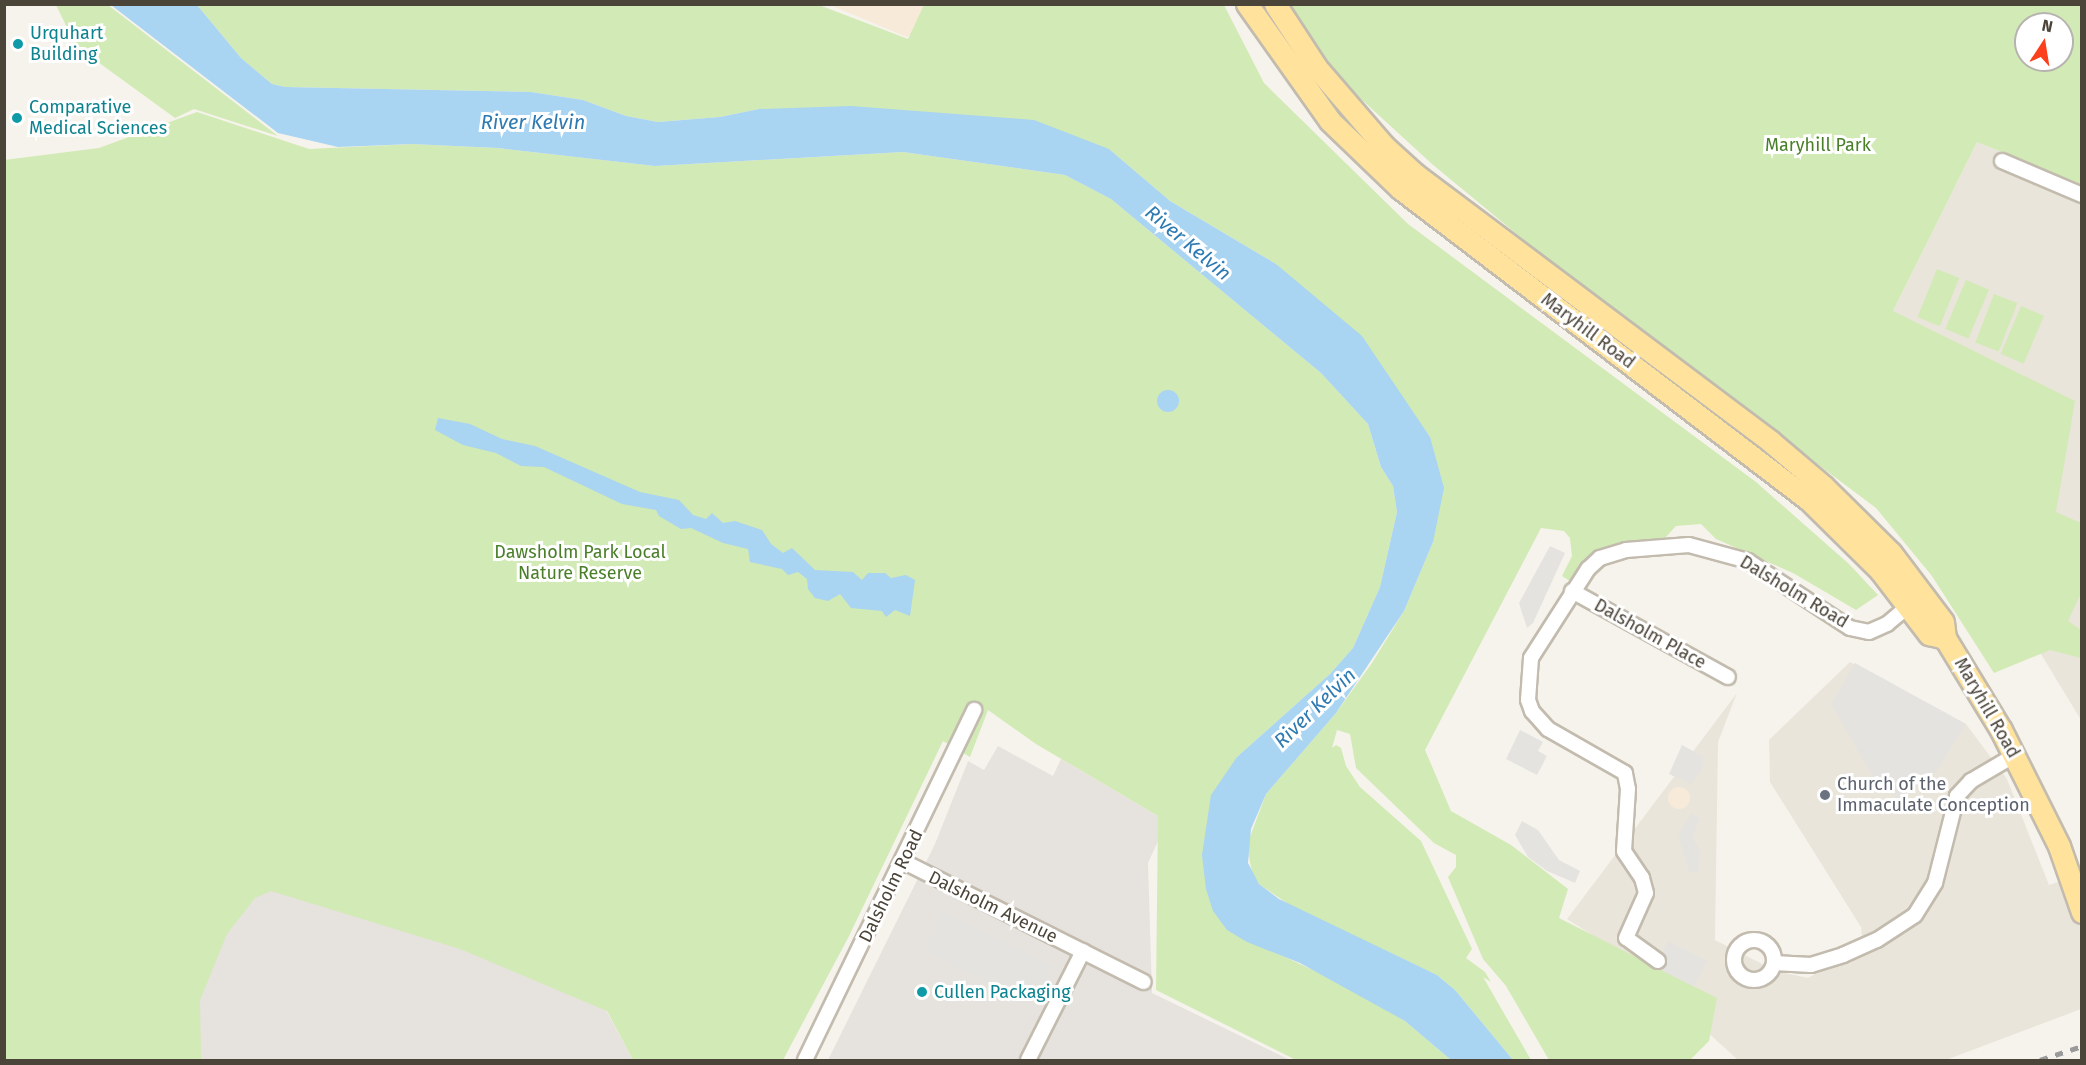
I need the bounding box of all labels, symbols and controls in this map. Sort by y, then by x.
north arrow [2014,12,2074,72]
text: N [2040,15,2055,36]
place label: Urquhart Building [30,23,103,66]
marker: Urquhart Building [11,37,25,51]
place label: Comparative Medical Sciences [29,97,167,140]
water label: River Kelvin [481,110,585,134]
marker: Comparative Medical Sciences [10,111,24,125]
park label: Maryhill Park [1765,134,1871,156]
water label: River Kelvin [1140,200,1236,286]
street label: Maryhill Road [1537,289,1639,373]
park label: Dawsholm Park Local Nature Reserve [494,542,666,584]
street label: Dalsholm Road [1736,551,1852,633]
street label: Dalsholm Place [1590,594,1710,674]
street label: Maryhill Road [1950,654,2024,762]
water label: River Kelvin [1269,663,1361,753]
place label: Church of the Immaculate Conception [1837,774,2030,816]
marker: Church of the Immaculate Conception [1818,788,1832,802]
street label: Dalsholm Road [854,826,928,946]
street label: Dalsholm Avenue [925,866,1061,948]
place label: Cullen Packaging [934,981,1071,1003]
marker: Cullen Packaging [915,985,929,999]

